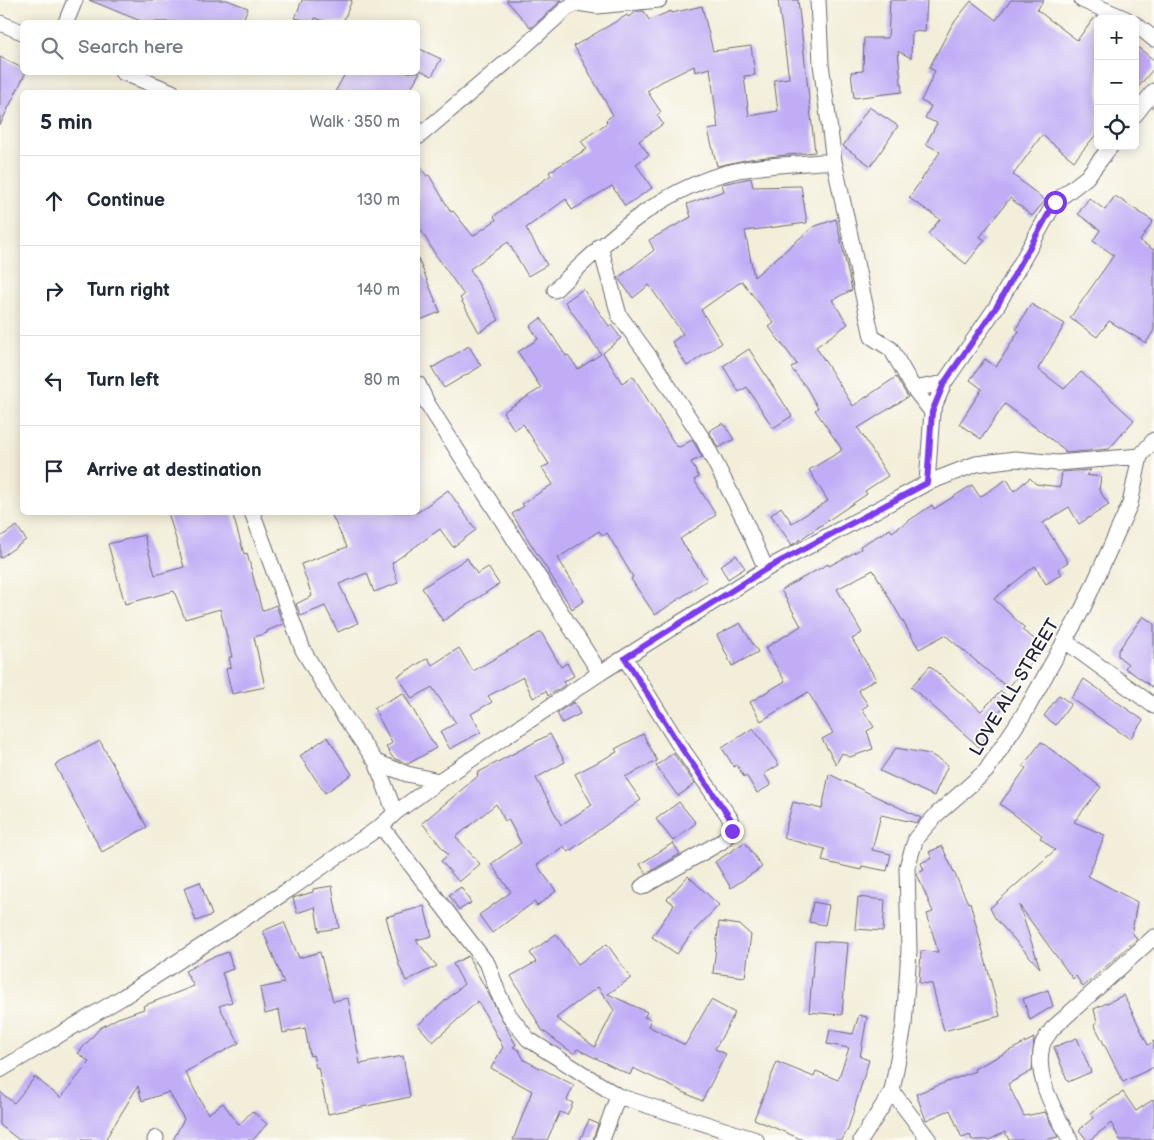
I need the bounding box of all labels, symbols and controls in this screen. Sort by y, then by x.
map controls [1094,15,1139,150]
button: + [1094,15,1139,60]
search box [20,20,420,75]
icon: search [38,34,66,62]
text: Search here [78,36,183,59]
button: − [1094,60,1139,105]
button: locate [1094,105,1139,150]
text: 5 min [40,110,93,135]
text: Walk · 350 m [309,113,400,132]
icon: ahead [40,187,68,215]
text: Continue [87,189,165,212]
text: 130 m [357,191,400,210]
route start [1044,191,1067,214]
icon: right [40,277,68,305]
text: Turn right [87,279,170,302]
text: 140 m [357,281,400,300]
icon: left [40,367,68,395]
text: Turn left [87,369,159,392]
text: 80 m [364,371,400,390]
icon: arrive [40,457,68,485]
text: Arrive at destination [87,459,262,482]
street label: LOVE ALL STREET [965,615,1064,760]
route end [721,820,744,843]

